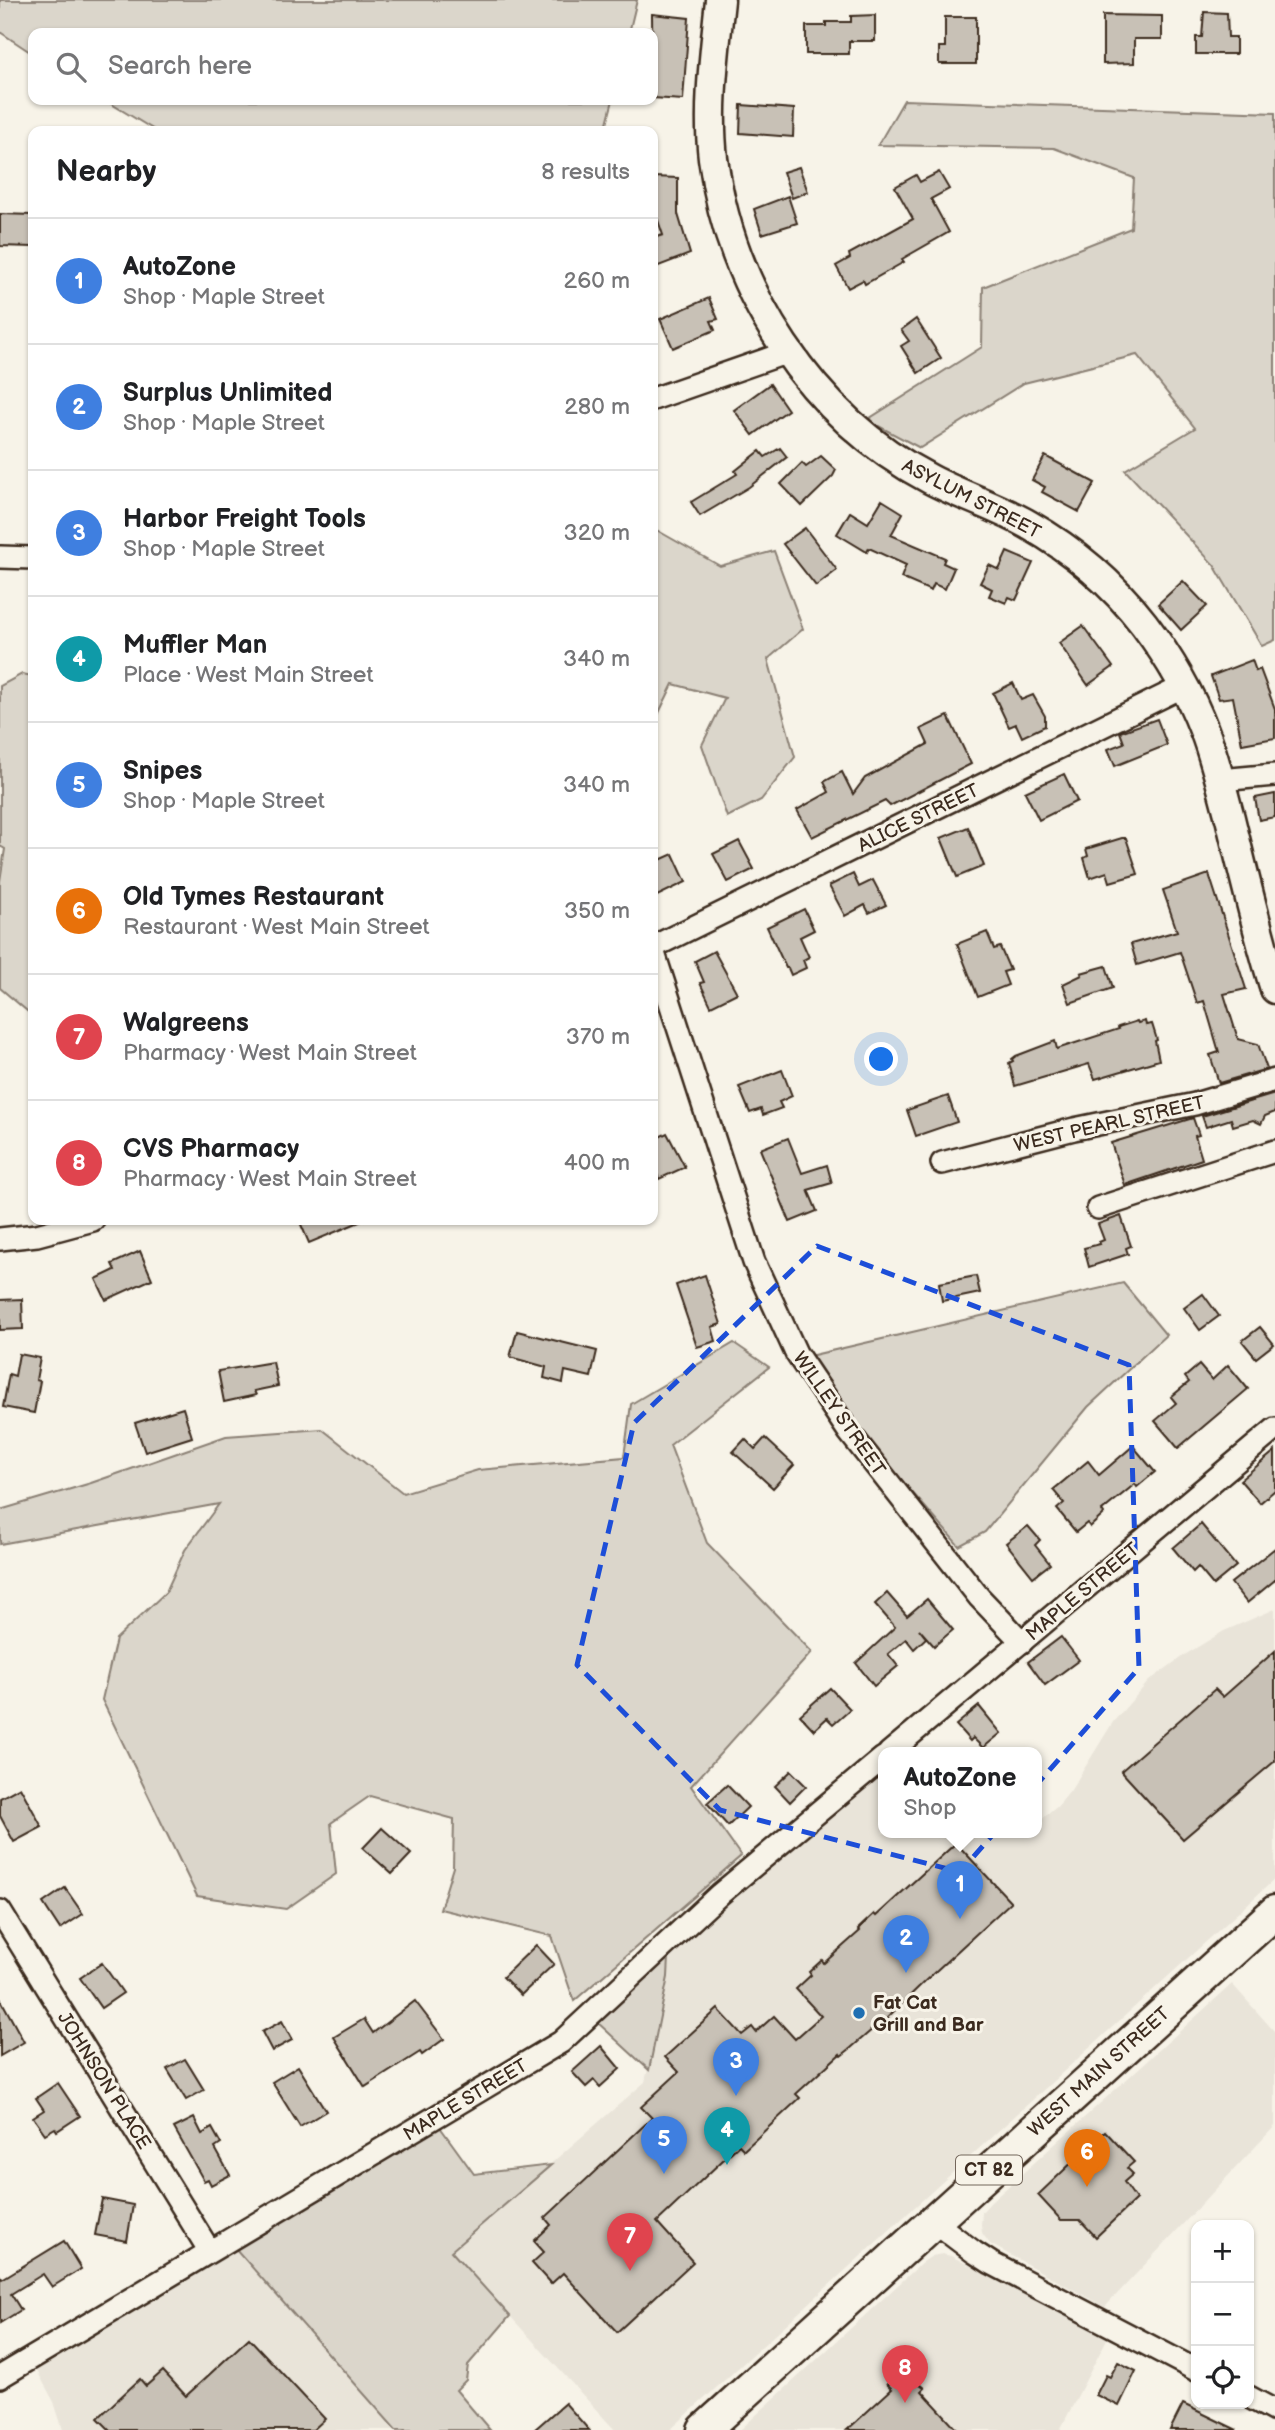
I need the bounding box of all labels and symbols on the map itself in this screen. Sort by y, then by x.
street label: ASYLUM STREET [898,454,1045,544]
street label: ALICE STREET [854,779,983,858]
your location [864,1042,898,1076]
street label: WEST PEARL STREET [1012,1091,1208,1158]
street label: WILLEY STREET [787,1347,890,1481]
street label: MAPLE STREET [1022,1538,1145,1646]
pin: 1 [937,1861,983,1919]
pin: 2 [883,1915,929,1973]
place label: Fat Cat Grill and Bar [873,1992,984,2037]
street label: WEST MAIN STREET [1023,2002,1175,2142]
marker: Fat Cat Grill and Bar [851,2005,867,2021]
street label: JOHNSON PLACE [52,2008,155,2154]
pin: 3 [713,2038,759,2096]
street label: MAPLE STREET [400,2054,532,2146]
pin: 4 [704,2107,750,2165]
pin: 5 [641,2116,687,2174]
pin: 6 [1064,2129,1110,2187]
road number: CT 82 [956,2156,1022,2184]
pin: 7 [607,2213,653,2271]
pin: 8 [882,2345,928,2403]

